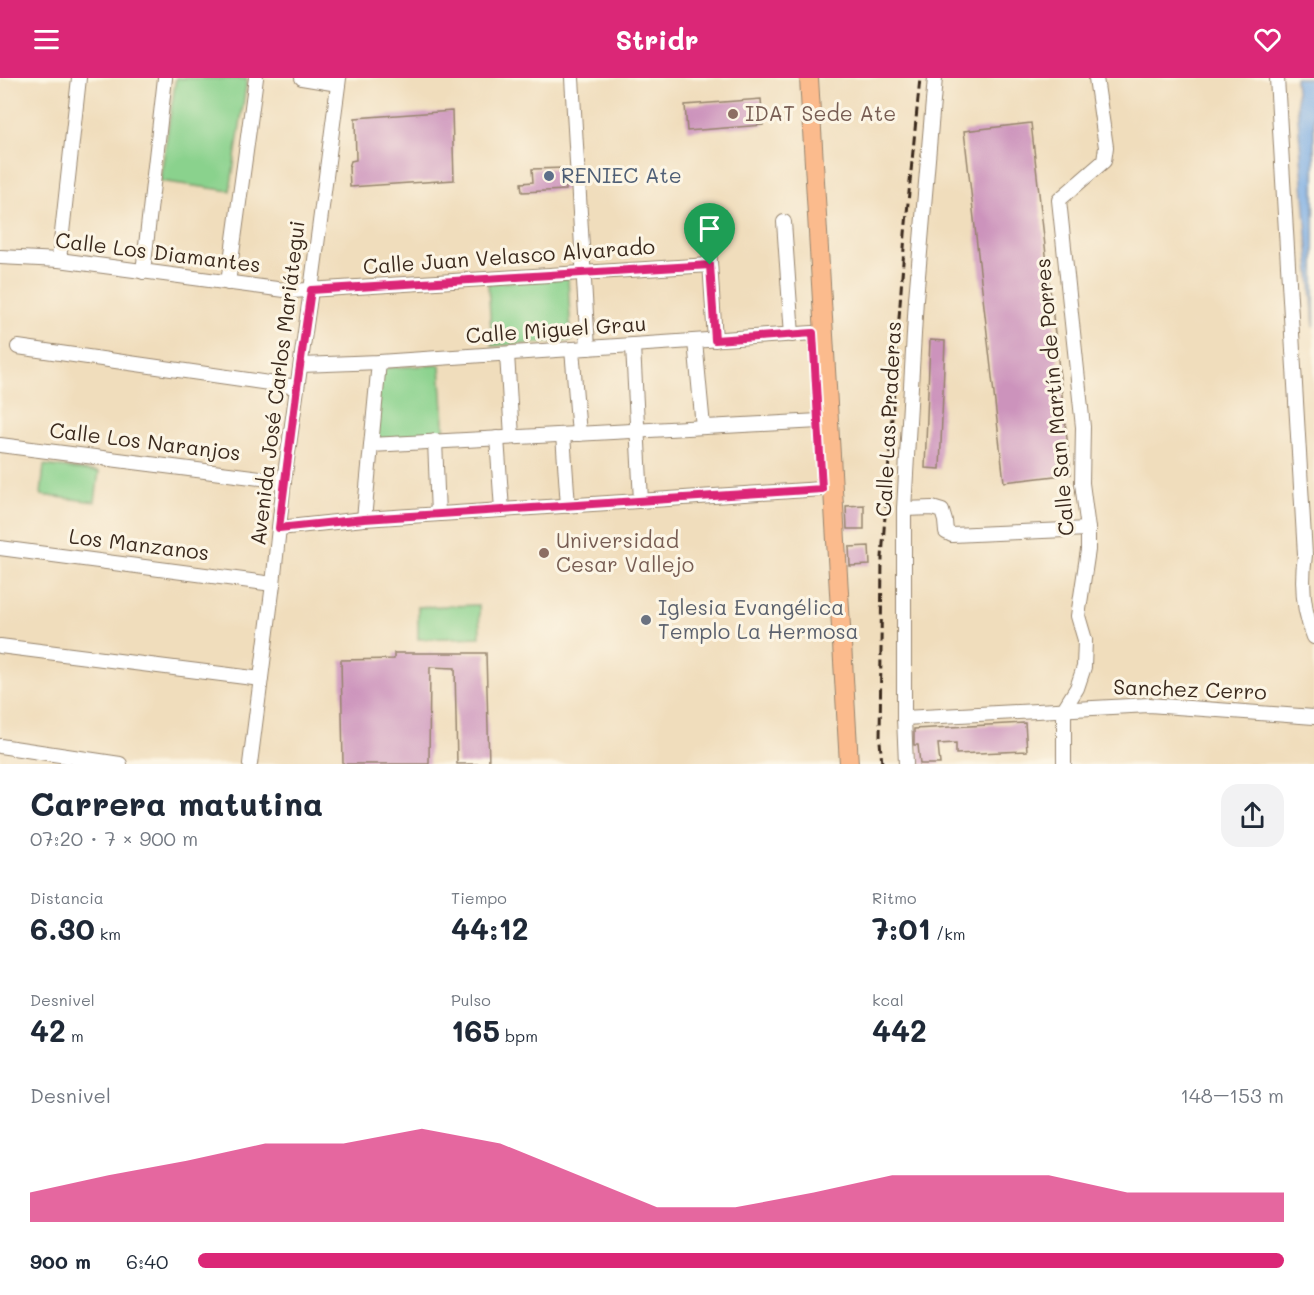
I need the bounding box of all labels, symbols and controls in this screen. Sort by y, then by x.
text: Stridr [615,22,699,57]
icon: menu [30,23,63,56]
icon: heart [1251,23,1284,56]
place label: IDAT Sede Ate [745,99,896,126]
marker: IDAT Sede Ate [726,107,740,121]
place label: RENIEC Ate [561,161,682,188]
marker: RENIEC Ate [542,169,556,183]
pin [684,203,735,265]
icon: arrive [693,212,726,245]
street label: Avenida José Carlos Mariátegui [243,219,310,547]
street label: Calle Los Diamantes [54,226,262,278]
street label: Calle Juan Velasco Alvarado [362,232,656,279]
street label: Calle San Martín de Porres [1028,257,1079,537]
street label: Calle Miguel Grau [465,309,647,348]
street label: Calle Las Praderas [869,320,906,517]
street label: Calle Los Naranjos [48,415,242,466]
street label: Los Manzanos [68,522,211,565]
place label: Universidad Cesar Vallejo [556,526,694,577]
marker: Universidad Cesar Vallejo [537,546,551,560]
place label: Iglesia Evangélica Templo La Hermosa [658,593,859,644]
marker: Iglesia Evangélica Templo La Hermosa [639,613,653,627]
street label: Sanchez Cerro [1113,672,1267,705]
text: Carrera matutina [30,781,323,824]
button: share [1221,784,1284,847]
text: 07:20 · 7 × 900 m [30,825,198,851]
text: Distancia [30,887,104,908]
text: Tiempo [451,887,507,908]
text: Ritmo [872,887,916,908]
text: 6.30 [30,908,95,948]
text: 44:12 [451,908,529,948]
text: 7:01 [872,908,931,948]
text: km [95,923,121,944]
text: /km [931,923,966,944]
text: Desnivel [30,989,95,1010]
text: Pulso [451,989,491,1010]
text: kcal [872,989,904,1010]
text: 42 [30,1010,66,1050]
text: 165 [451,1010,500,1050]
text: 442 [872,1010,927,1050]
text: m [66,1025,84,1046]
text: bpm [500,1025,538,1046]
text: Desnivel [30,1082,111,1108]
text: 148–153 m [1180,1082,1284,1108]
text: 900 m [30,1248,91,1274]
text: 6:40 [126,1248,168,1274]

